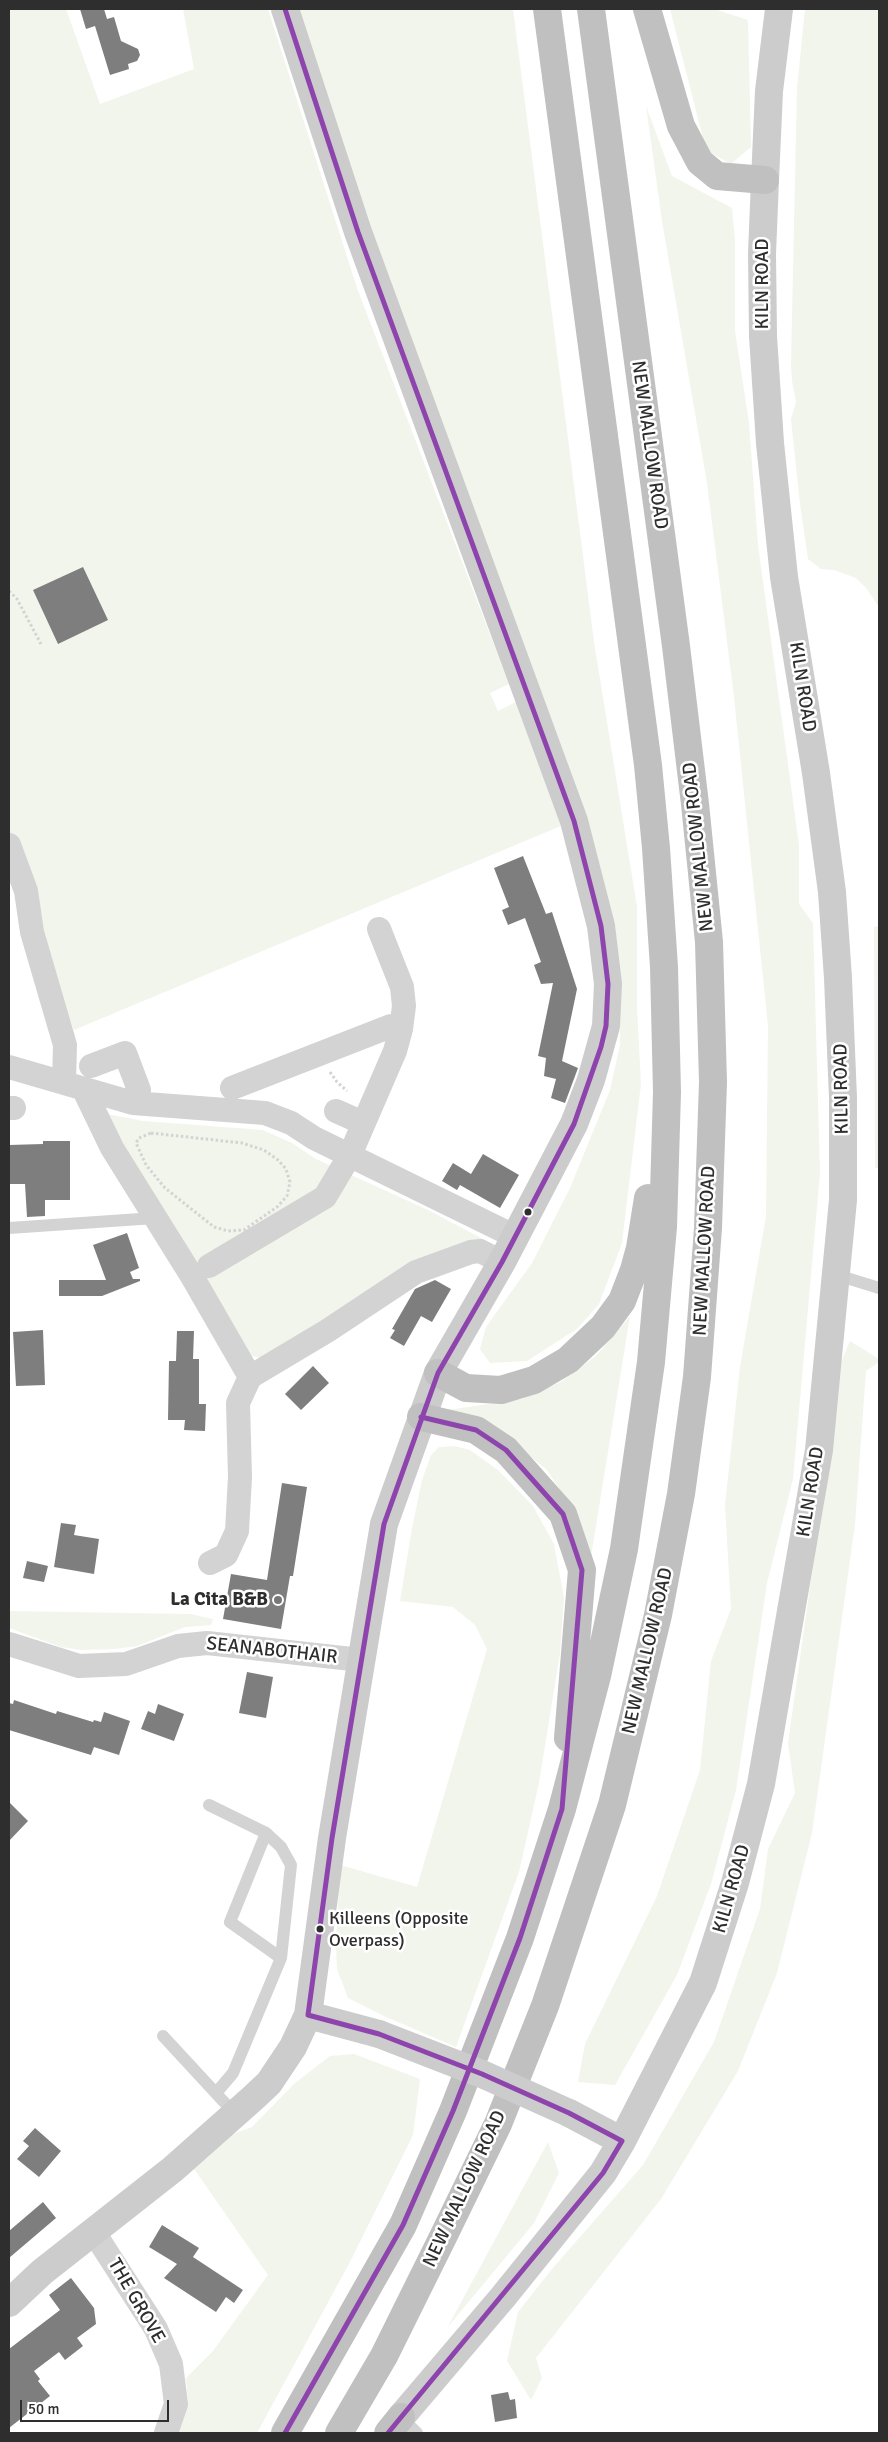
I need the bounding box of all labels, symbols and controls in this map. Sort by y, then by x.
street label: KILN ROAD [752,238,774,330]
street label: NEW MALLOW ROAD [626,359,672,531]
street label: KILN ROAD [784,640,820,734]
street label: NEW MALLOW ROAD [679,761,719,933]
street label: KILN ROAD [830,1043,854,1135]
street label: NEW MALLOW ROAD [689,1165,721,1337]
unlabelled marker [523,1207,533,1217]
street label: KILN ROAD [793,1445,829,1539]
street label: NEW MALLOW ROAD [618,1566,678,1736]
place label: La Cita B&B [170,1589,268,1611]
marker: La Cita B&B [272,1594,284,1606]
street label: SEANABOTHAIR [205,1633,339,1669]
street label: KILN ROAD [708,1842,756,1936]
place label: Killeens (Opposite Overpass) [329,1908,469,1950]
marker: Killeens (Opposite Overpass) [315,1924,325,1934]
street label: NEW MALLOW ROAD [419,2107,511,2271]
street label: THE GROVE [103,2254,169,2348]
scale bar [22,2390,171,2422]
text: 50 m [28,2400,59,2418]

